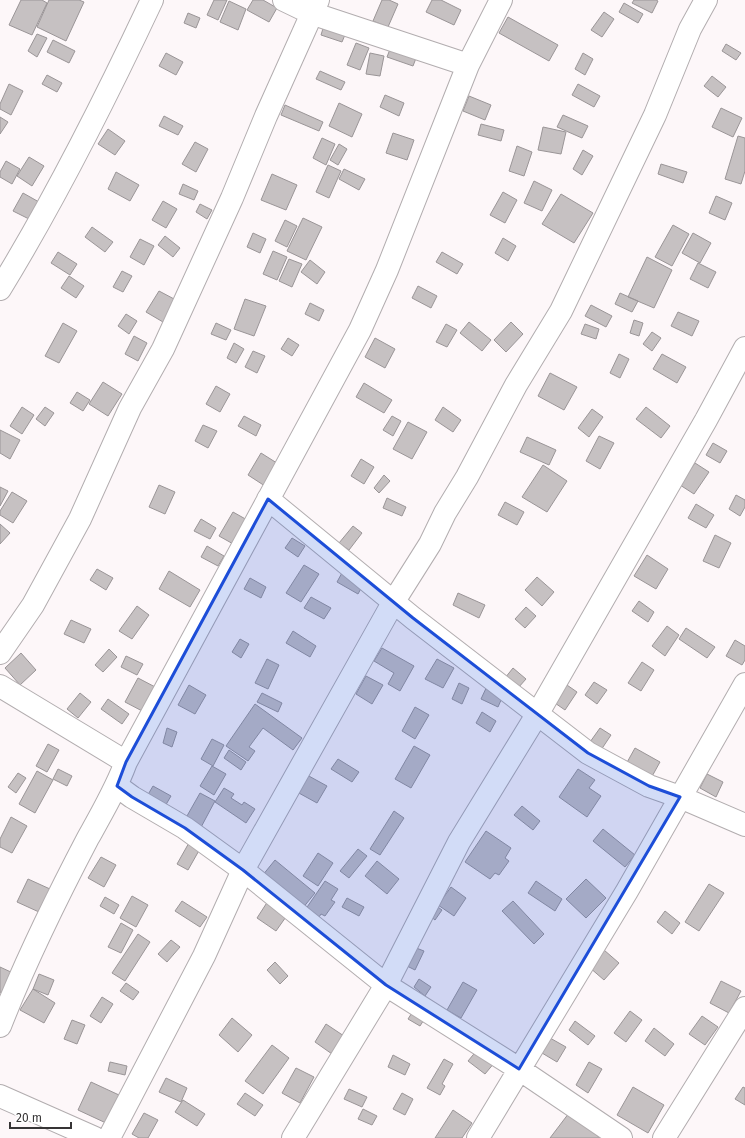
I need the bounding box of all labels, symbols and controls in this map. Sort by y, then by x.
scale bar [10,1104,71,1130]
text: 20 m [16,1111,42,1125]

